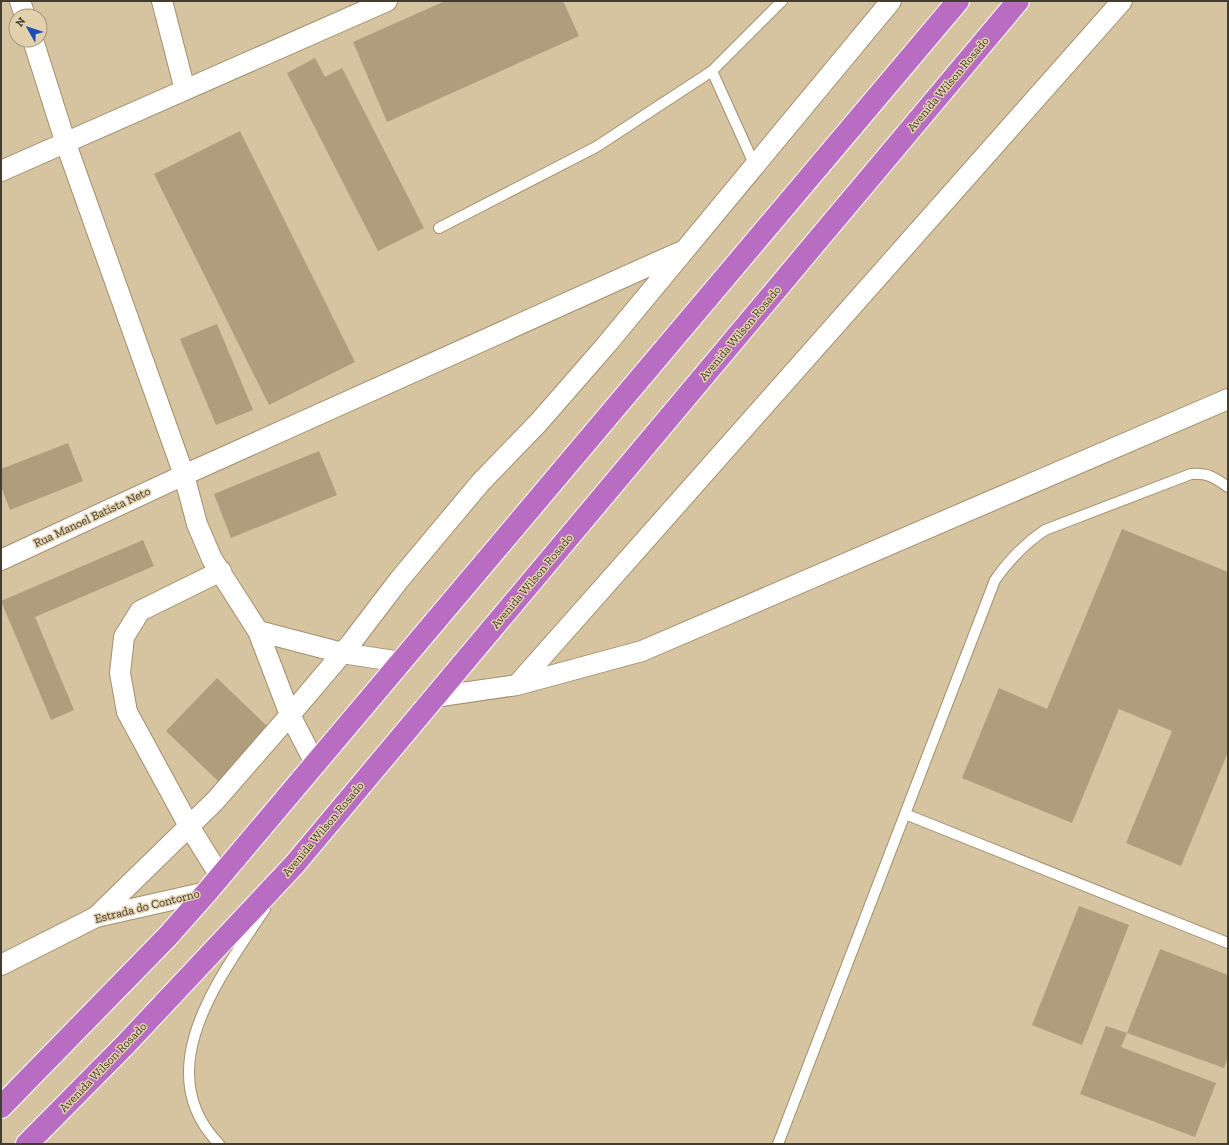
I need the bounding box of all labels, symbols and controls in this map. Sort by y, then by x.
north arrow [8,8,48,48]
text: N [13,14,29,29]
street label: Avenida Wilson Rosado [904,34,992,134]
street label: Avenida Wilson Rosado [696,283,784,383]
street label: Rua Manoel Batista Neto [31,484,153,550]
street label: Avenida Wilson Rosado [488,531,576,631]
street label: Avenida Wilson Rosado [279,779,367,879]
street label: Estrada do Contorno [93,886,201,926]
street label: Avenida Wilson Rosado [56,1019,150,1115]

